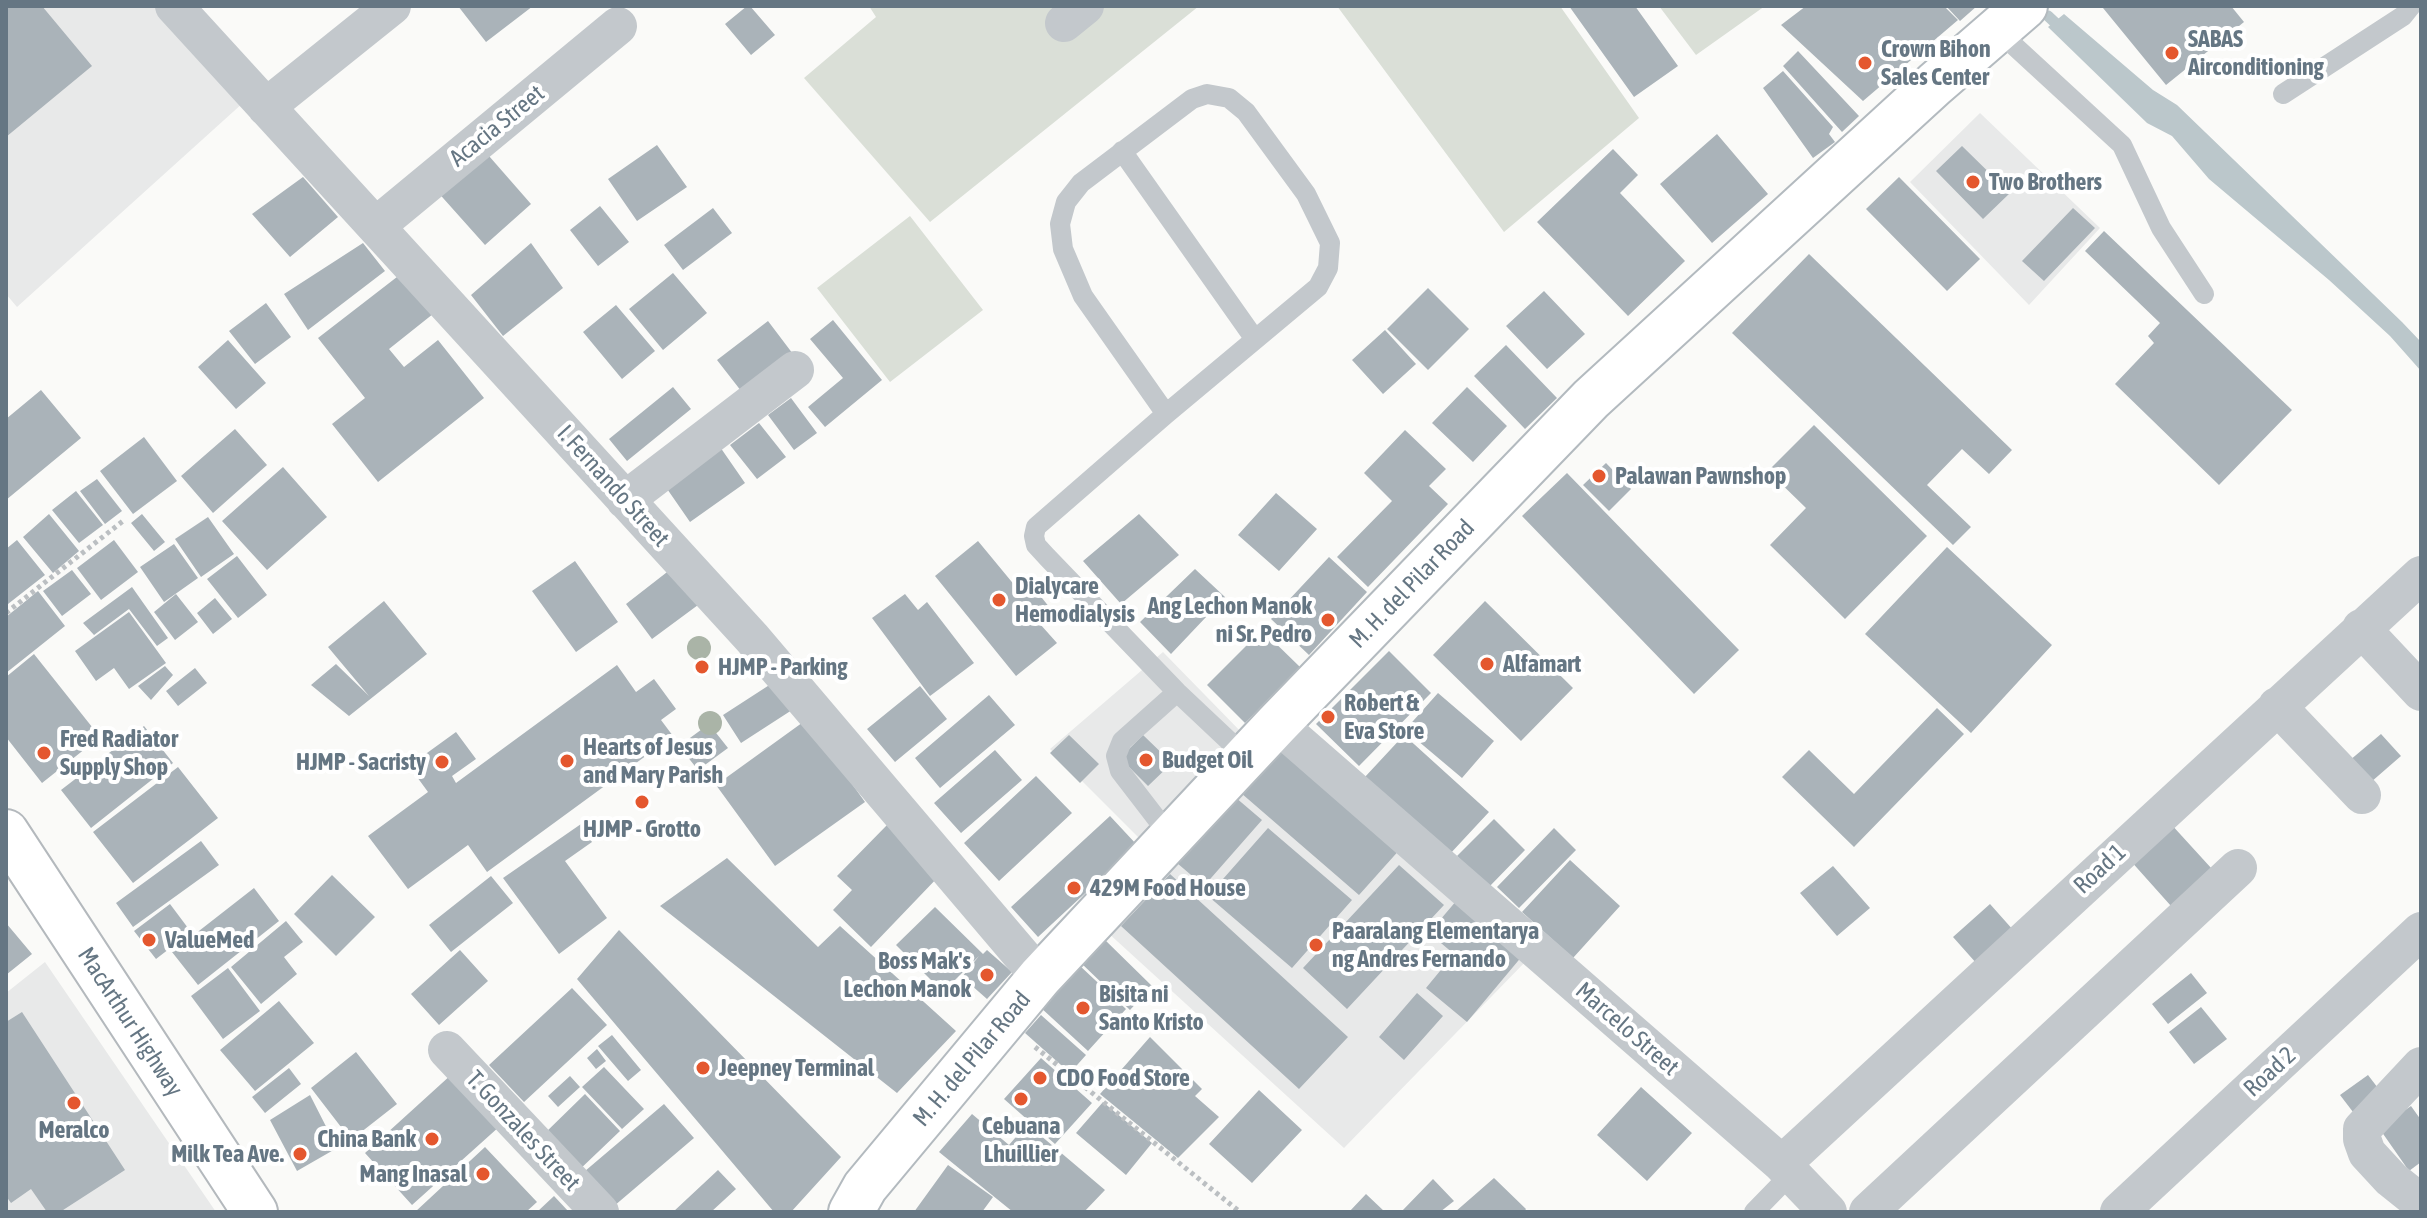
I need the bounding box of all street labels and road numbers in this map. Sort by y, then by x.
street label: Acacia Street [444,79,550,173]
street label: I. Fernando Street [551,419,675,553]
street label: M. H. del Pilar Road [1343,514,1481,654]
street label: Road 1 [2068,838,2132,900]
street label: MacArthur Highway [71,942,189,1102]
street label: Marcelo Street [1569,976,1685,1082]
street label: M. H. del Pilar Road [907,986,1037,1132]
street label: Road 2 [2238,1041,2302,1103]
street label: T. Gonzales Street [460,1065,586,1197]

